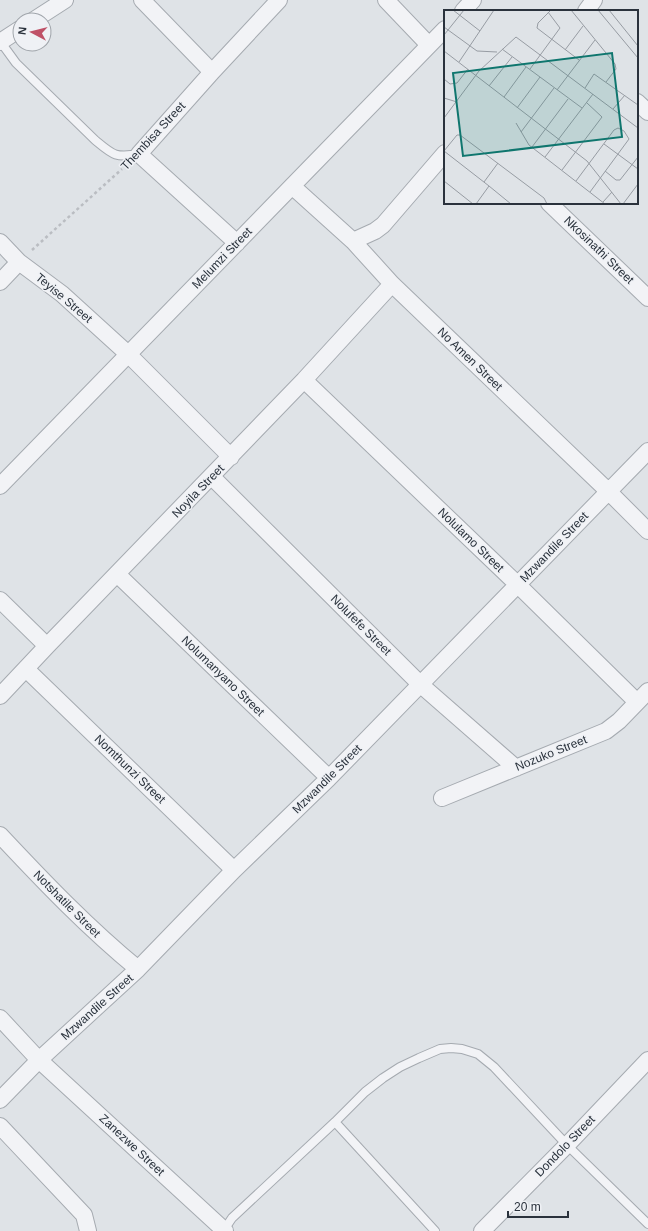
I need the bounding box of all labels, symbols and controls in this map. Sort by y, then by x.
inset map [444,10,638,204]
north arrow [12,12,52,52]
text: N [16,26,29,35]
street label: Thembisa Street [118,99,189,173]
street label: Nkosinathi Street [561,213,637,287]
street label: Melumzi Street [189,224,255,292]
street label: Teyise Street [33,270,96,326]
street label: No Amen Street [435,325,506,394]
street label: Noyila Street [169,461,227,521]
street label: Nolulamo Street [435,505,507,575]
street label: Mzwandile Street [517,509,591,585]
street label: Nolufefe Street [328,592,395,659]
street label: Nolumanyano Street [179,633,268,719]
street label: Nomthunzi Street [92,732,169,807]
street label: Nozuko Street [513,732,589,774]
street label: Mzwandile Street [290,741,365,816]
street label: Notshatile Street [31,868,104,941]
street label: Mzwandile Street [58,971,136,1043]
street label: Zanezwe Street [96,1111,168,1179]
street label: Dondolo Street [532,1112,598,1180]
scale bar [508,1193,568,1219]
text: 20 m [514,1200,541,1214]

